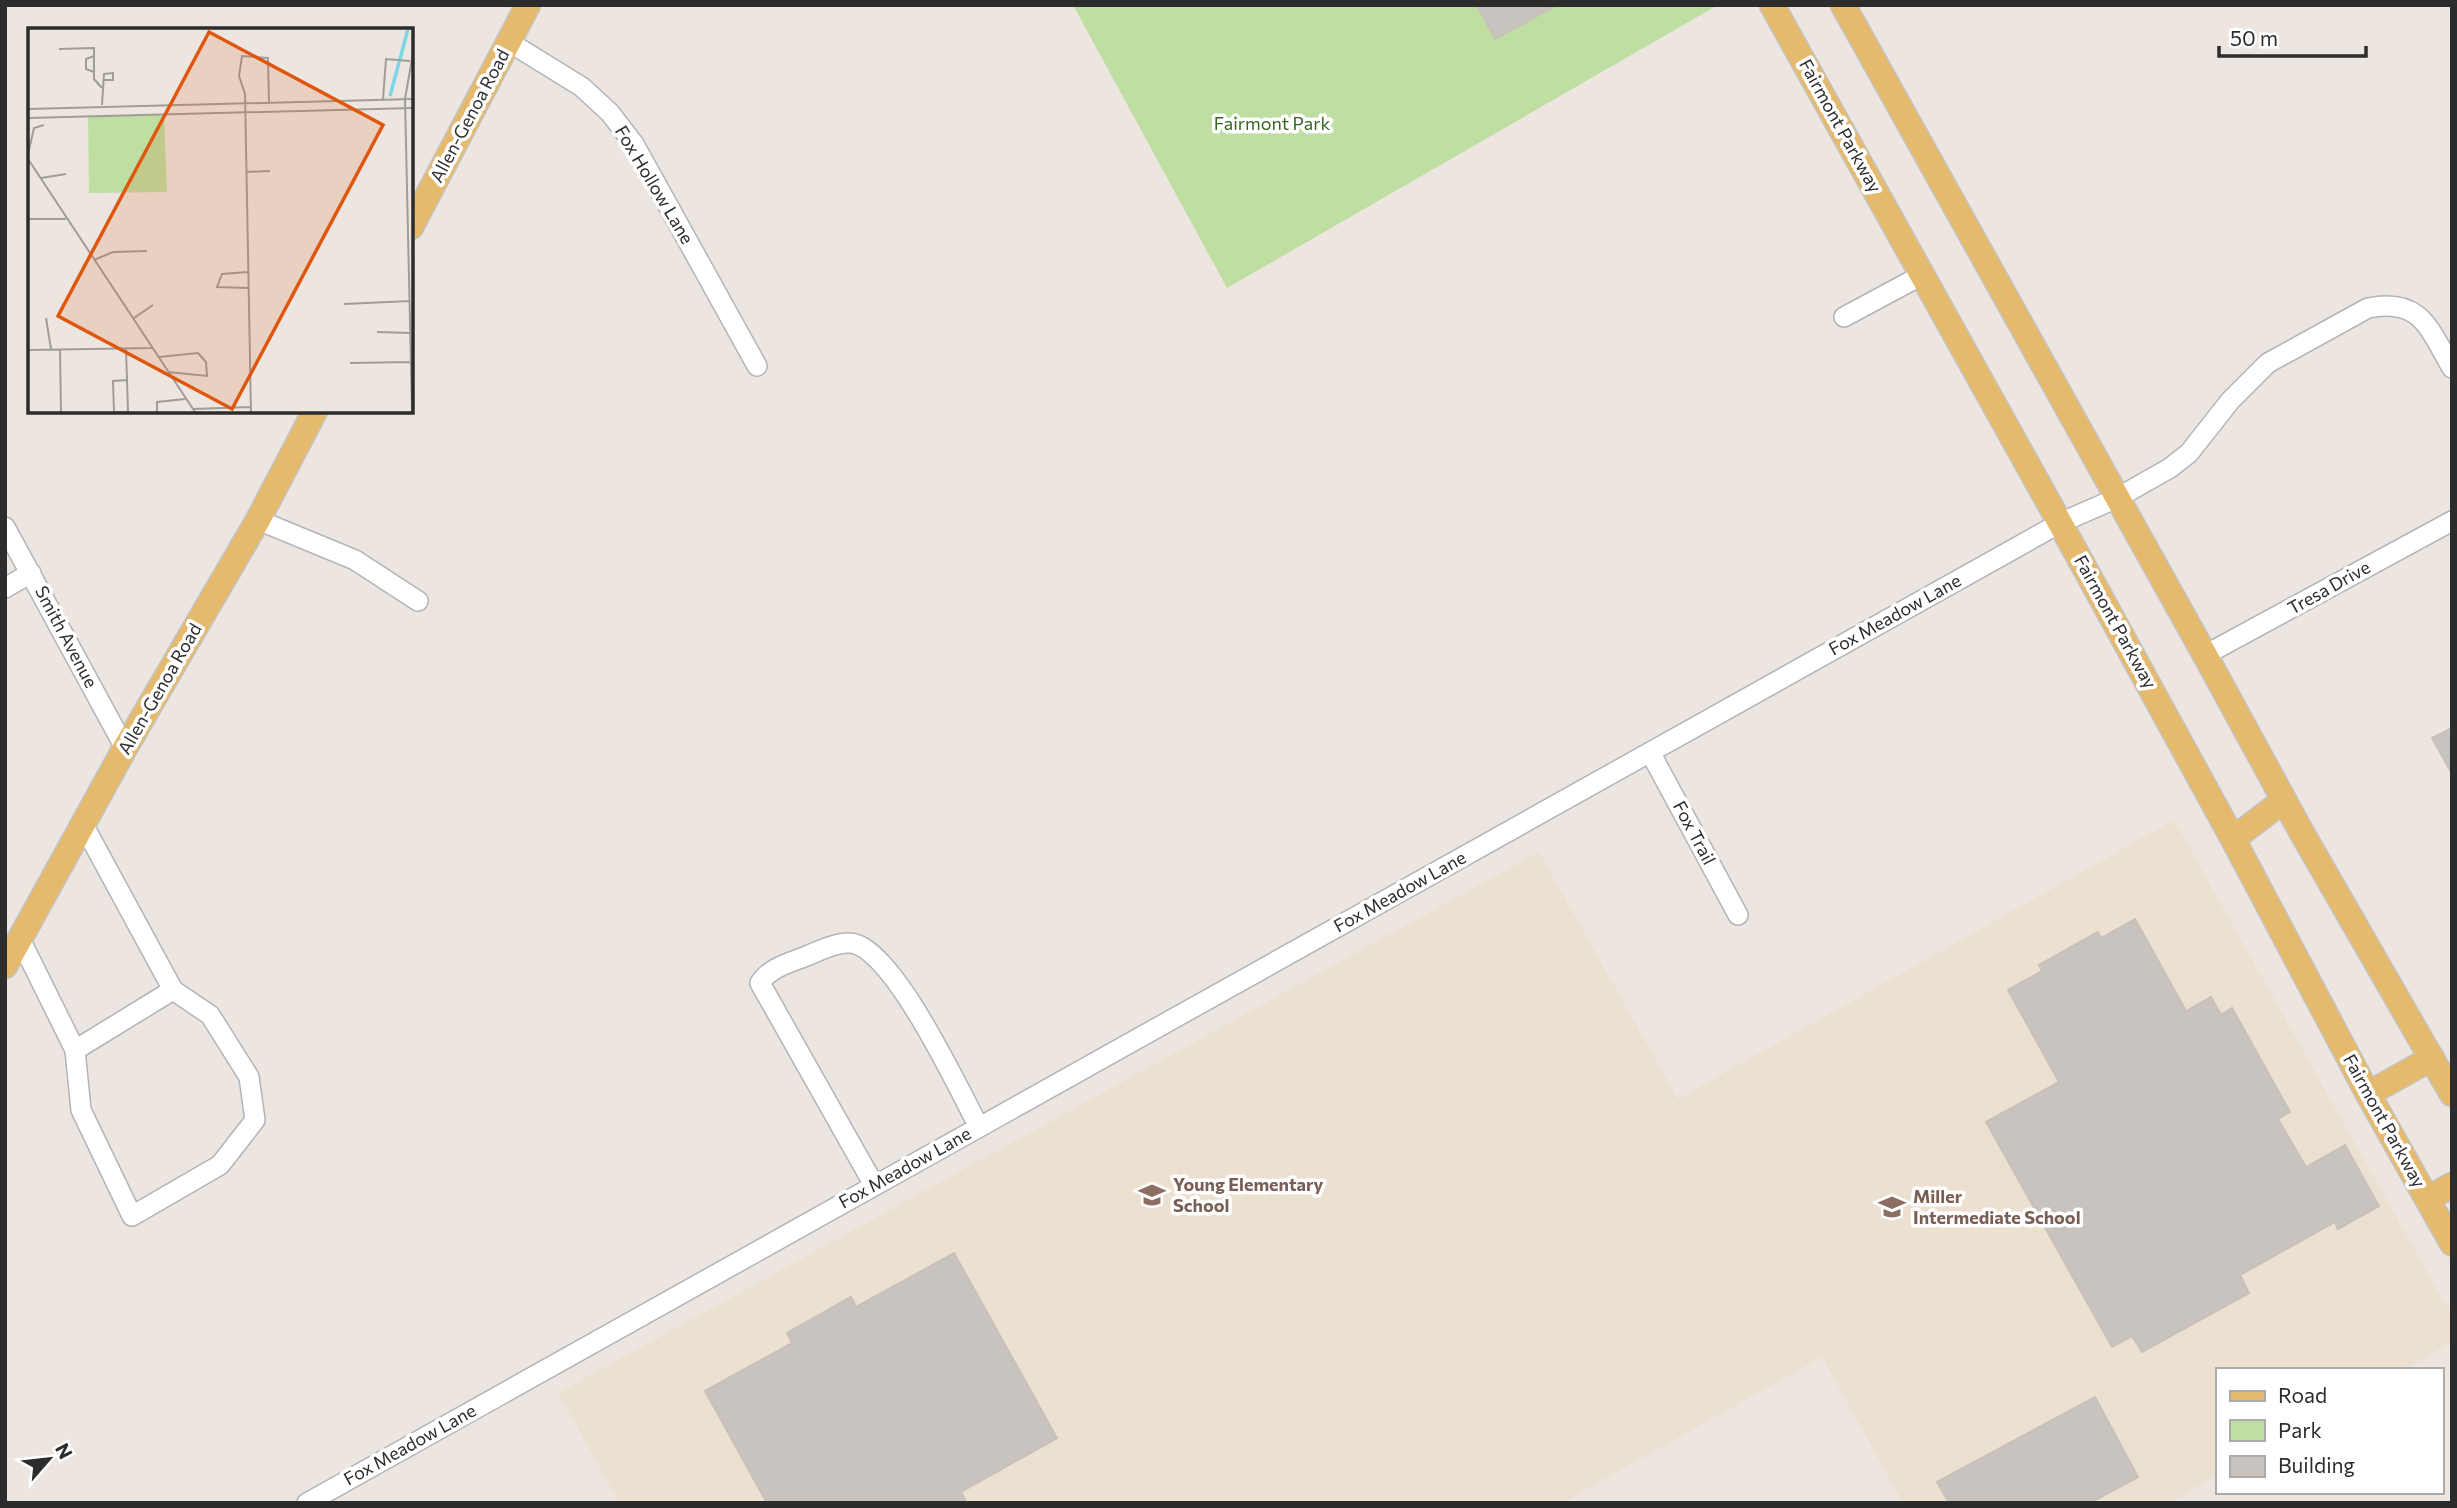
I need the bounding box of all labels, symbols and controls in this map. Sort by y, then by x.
scale bar [2219,14,2366,58]
text: 50 m [2230,25,2278,50]
inset map [28,28,413,413]
street label: Allen-Genoa Road [425,45,513,186]
street label: Fairmont Parkway [1795,55,1887,196]
park label: Fairmont Park [1214,112,1330,134]
street label: Fox Hollow Lane [611,121,699,248]
street label: Fairmont Parkway [2070,551,2162,692]
street label: Tresa Drive [2283,555,2374,619]
street label: Fox Meadow Lane [1825,569,1964,660]
street label: Smith Avenue [31,582,103,691]
street label: Allen-Genoa Road [113,619,206,758]
street label: Fox Trail [1669,797,1721,868]
street label: Fox Meadow Lane [1330,846,1469,937]
street label: Fairmont Parkway [2339,1050,2431,1191]
street label: Fox Meadow Lane [835,1122,974,1213]
place label: Young Elementary School [1173,1173,1324,1216]
school or university icon: Young Elementary School [1137,1180,1167,1210]
place label: Miller Intermediate School [1913,1185,2081,1228]
school or university icon: Miller Intermediate School [1877,1192,1907,1222]
legend [2216,1368,2443,1494]
text: Road [2278,1382,2327,1407]
street label: Fox Meadow Lane [340,1399,479,1490]
text: Park [2278,1417,2322,1442]
north arrow [14,1424,84,1494]
text: N [51,1439,78,1462]
text: Building [2278,1452,2355,1477]

